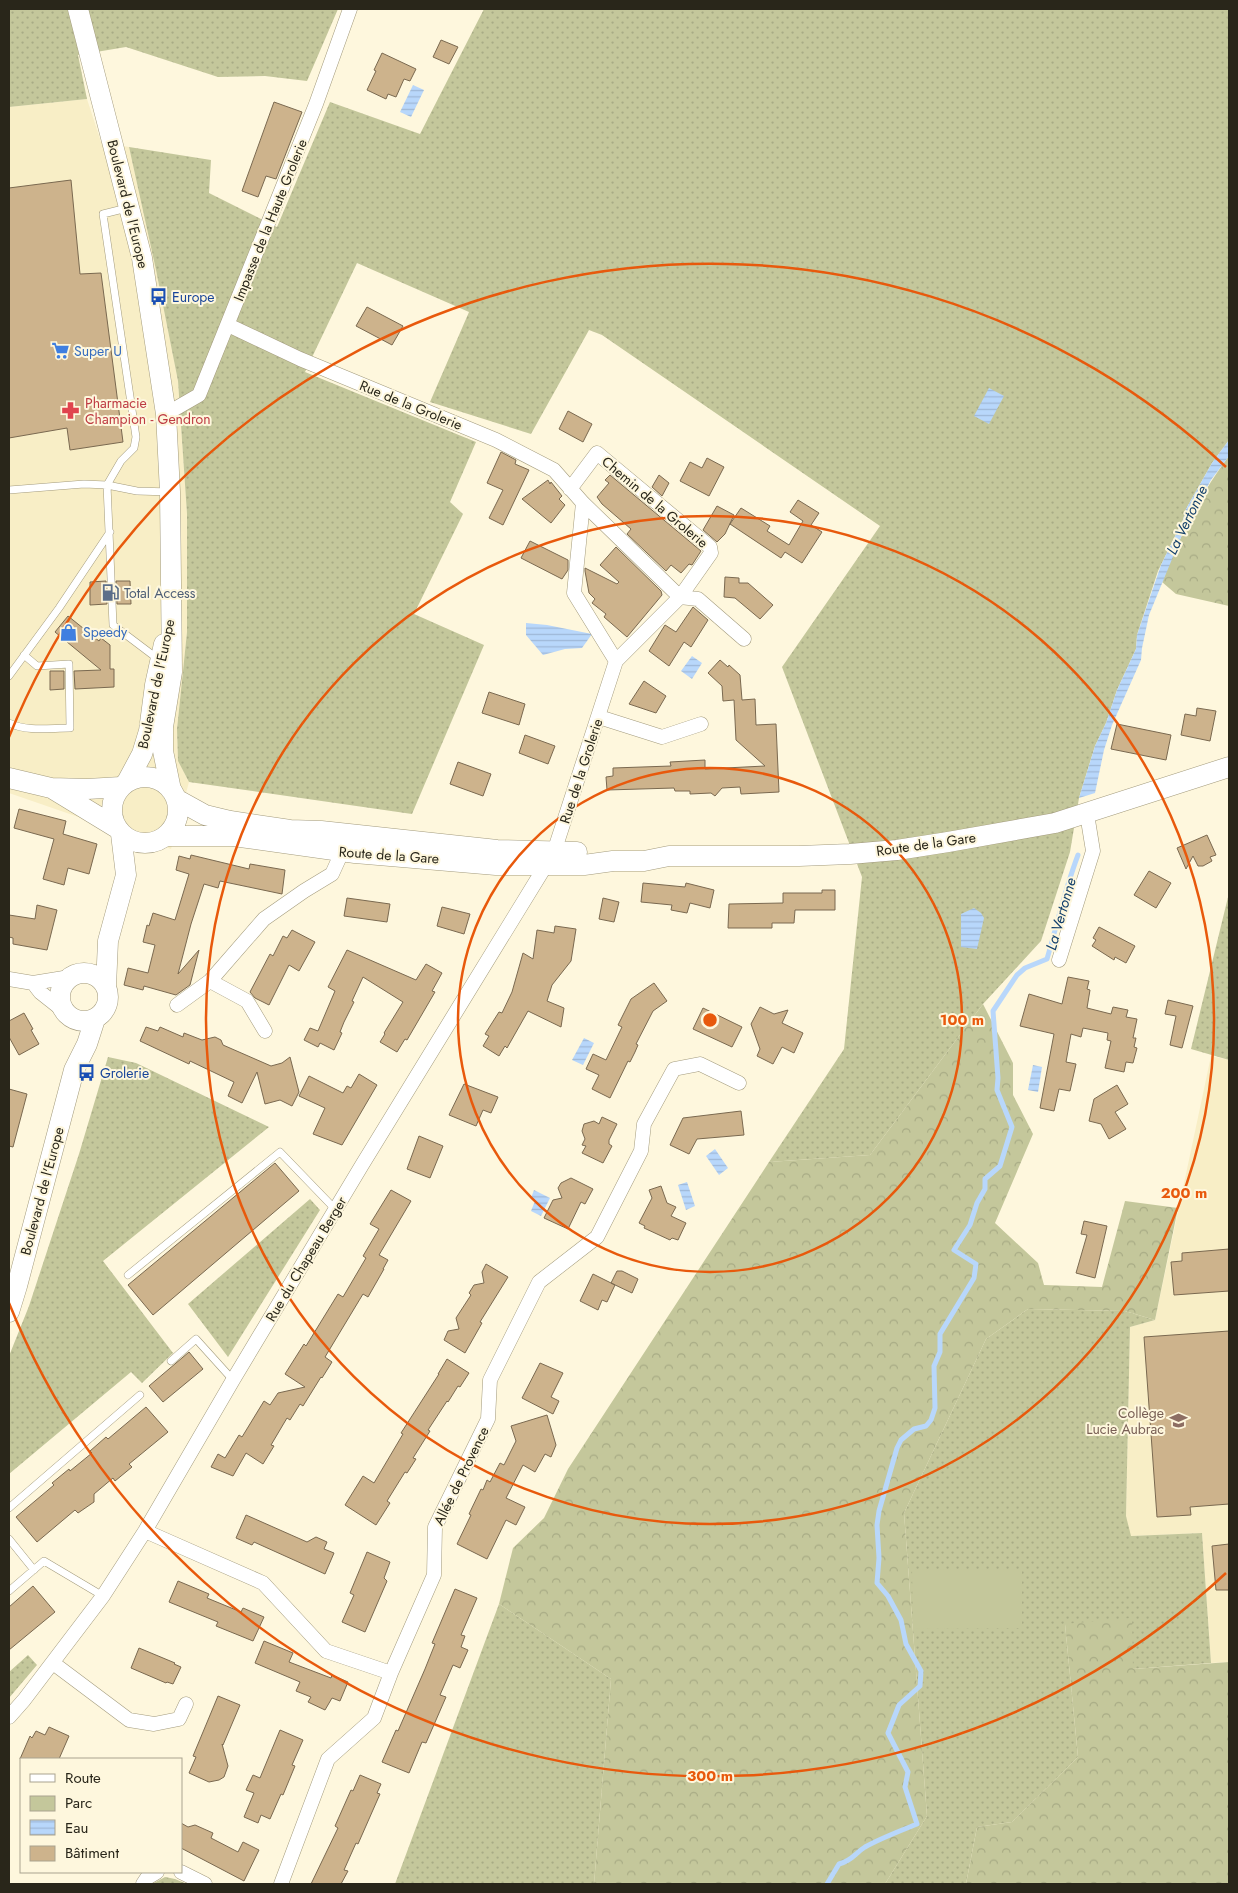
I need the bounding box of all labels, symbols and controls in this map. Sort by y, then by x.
street label: Impasse de la Haute Grolerie [228,136,312,304]
street label: Boulevard de l'Europe [102,138,154,270]
bus stop icon: Europe [148,287,168,307]
place label: Europe [172,287,214,307]
supermarket icon: Super U [50,341,70,361]
place label: Super U [74,341,122,361]
street label: Rue de la Grolerie [357,375,465,435]
place label: Pharmacie Champion - Gendron [85,393,211,429]
pharmacy icon: Pharmacie Champion - Gendron [61,401,81,421]
street label: Chemin de la Grolerie [598,452,712,552]
water label: La Vertonne [1161,481,1213,558]
fuel station icon: Total Access [100,583,120,603]
place label: Total Access [124,583,196,603]
street label: Boulevard de l'Europe [132,617,180,751]
shop icon: Speedy [59,622,79,642]
place label: Speedy [83,622,128,642]
street label: Rue de la Grolerie [555,716,607,826]
street label: Route de la Gare [875,827,977,861]
street label: Route de la Gare [338,842,440,868]
water label: La Vertonne [1040,875,1082,953]
text: 100 m [940,1009,984,1031]
centre of rings [701,1011,719,1029]
bus stop icon: Grolerie [76,1063,96,1083]
place label: Grolerie [100,1063,149,1083]
street label: Boulevard de l'Europe [15,1125,69,1257]
text: 200 m [1161,1182,1207,1204]
street label: Rue du Chapeau Berger [261,1192,351,1325]
place label: Collège Lucie Aubrac [1086,1403,1164,1439]
school or university icon: Collège Lucie Aubrac [1168,1411,1188,1431]
street label: Allée de Provence [428,1423,494,1529]
legend [20,1758,182,1873]
text: 300 m [687,1765,733,1787]
text: Route [65,1767,101,1789]
text: Parc [65,1792,92,1814]
text: Eau [65,1817,88,1839]
text: Bâtiment [65,1842,119,1864]

